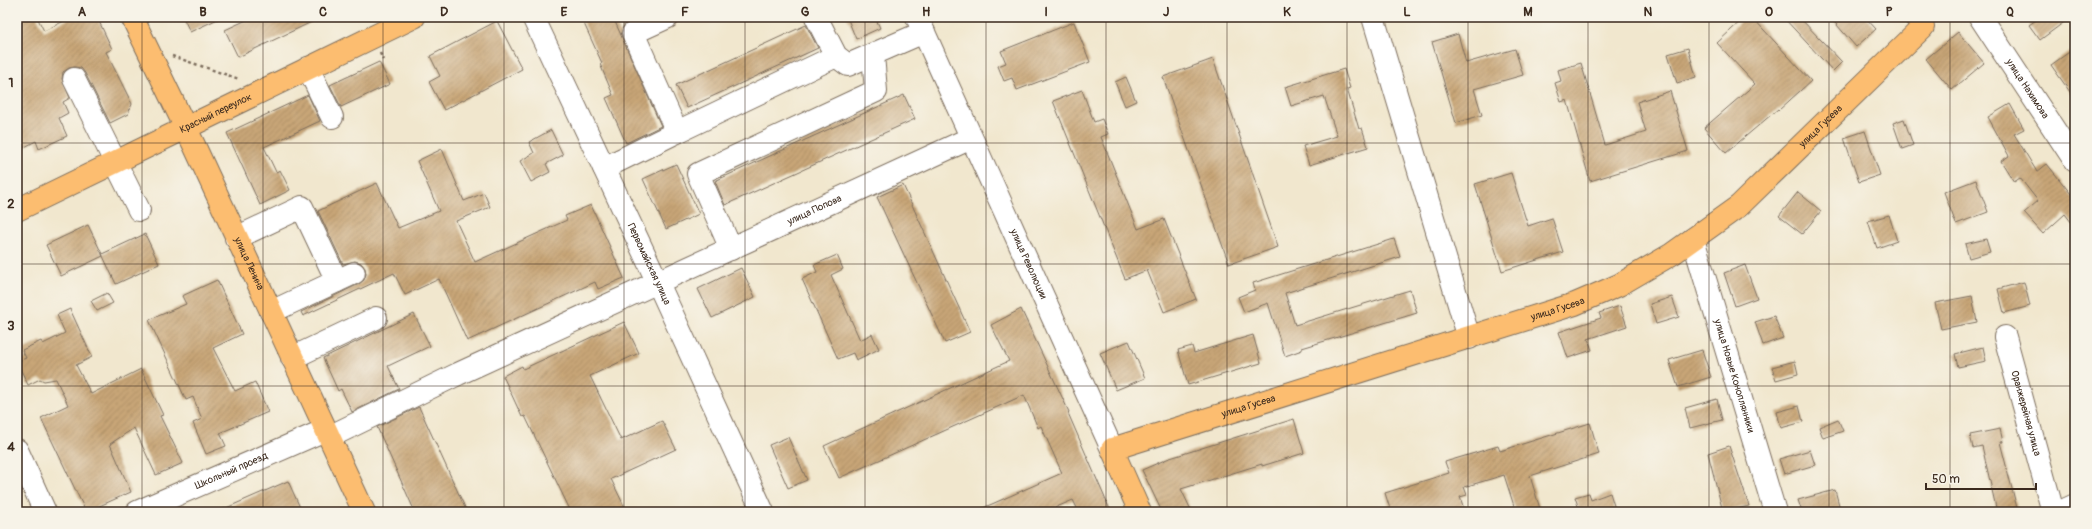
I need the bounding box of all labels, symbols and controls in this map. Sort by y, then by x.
text: A [78,4,87,20]
text: B [199,4,207,20]
text: C [319,4,327,20]
text: D [440,4,448,20]
text: E [561,4,568,20]
text: F [681,4,689,20]
text: G [801,4,810,20]
text: H [922,4,930,20]
text: I [1044,4,1048,20]
text: J [1163,4,1169,20]
text: K [1283,4,1291,20]
text: L [1403,4,1411,20]
text: M [1523,4,1533,20]
text: N [1644,4,1653,20]
text: O [1765,4,1774,20]
text: P [1885,4,1893,20]
text: Q [2006,4,2014,20]
street label: улица Нахимова [2003,56,2052,121]
text: 1 [8,75,14,91]
street label: Красный переулок [178,91,254,136]
street label: улица Гусева [1796,102,1845,151]
street label: улица Попова [785,192,844,228]
text: 2 [7,196,15,212]
street label: Первомайская улица [625,221,673,307]
street label: улица Революции [1007,226,1050,301]
street label: улица Ленина [231,234,267,292]
street label: улица Гусева [1528,294,1587,324]
street label: улица Новые Коноплянники [1711,317,1757,435]
text: 3 [7,318,15,334]
street label: Оранжерейная улица [2008,369,2043,458]
street label: улица Гусева [1219,392,1277,421]
text: 4 [7,439,15,455]
street label: Школьный проезд [193,450,270,492]
scale bar [1926,465,2036,491]
text: 50 m [1932,472,1960,487]

